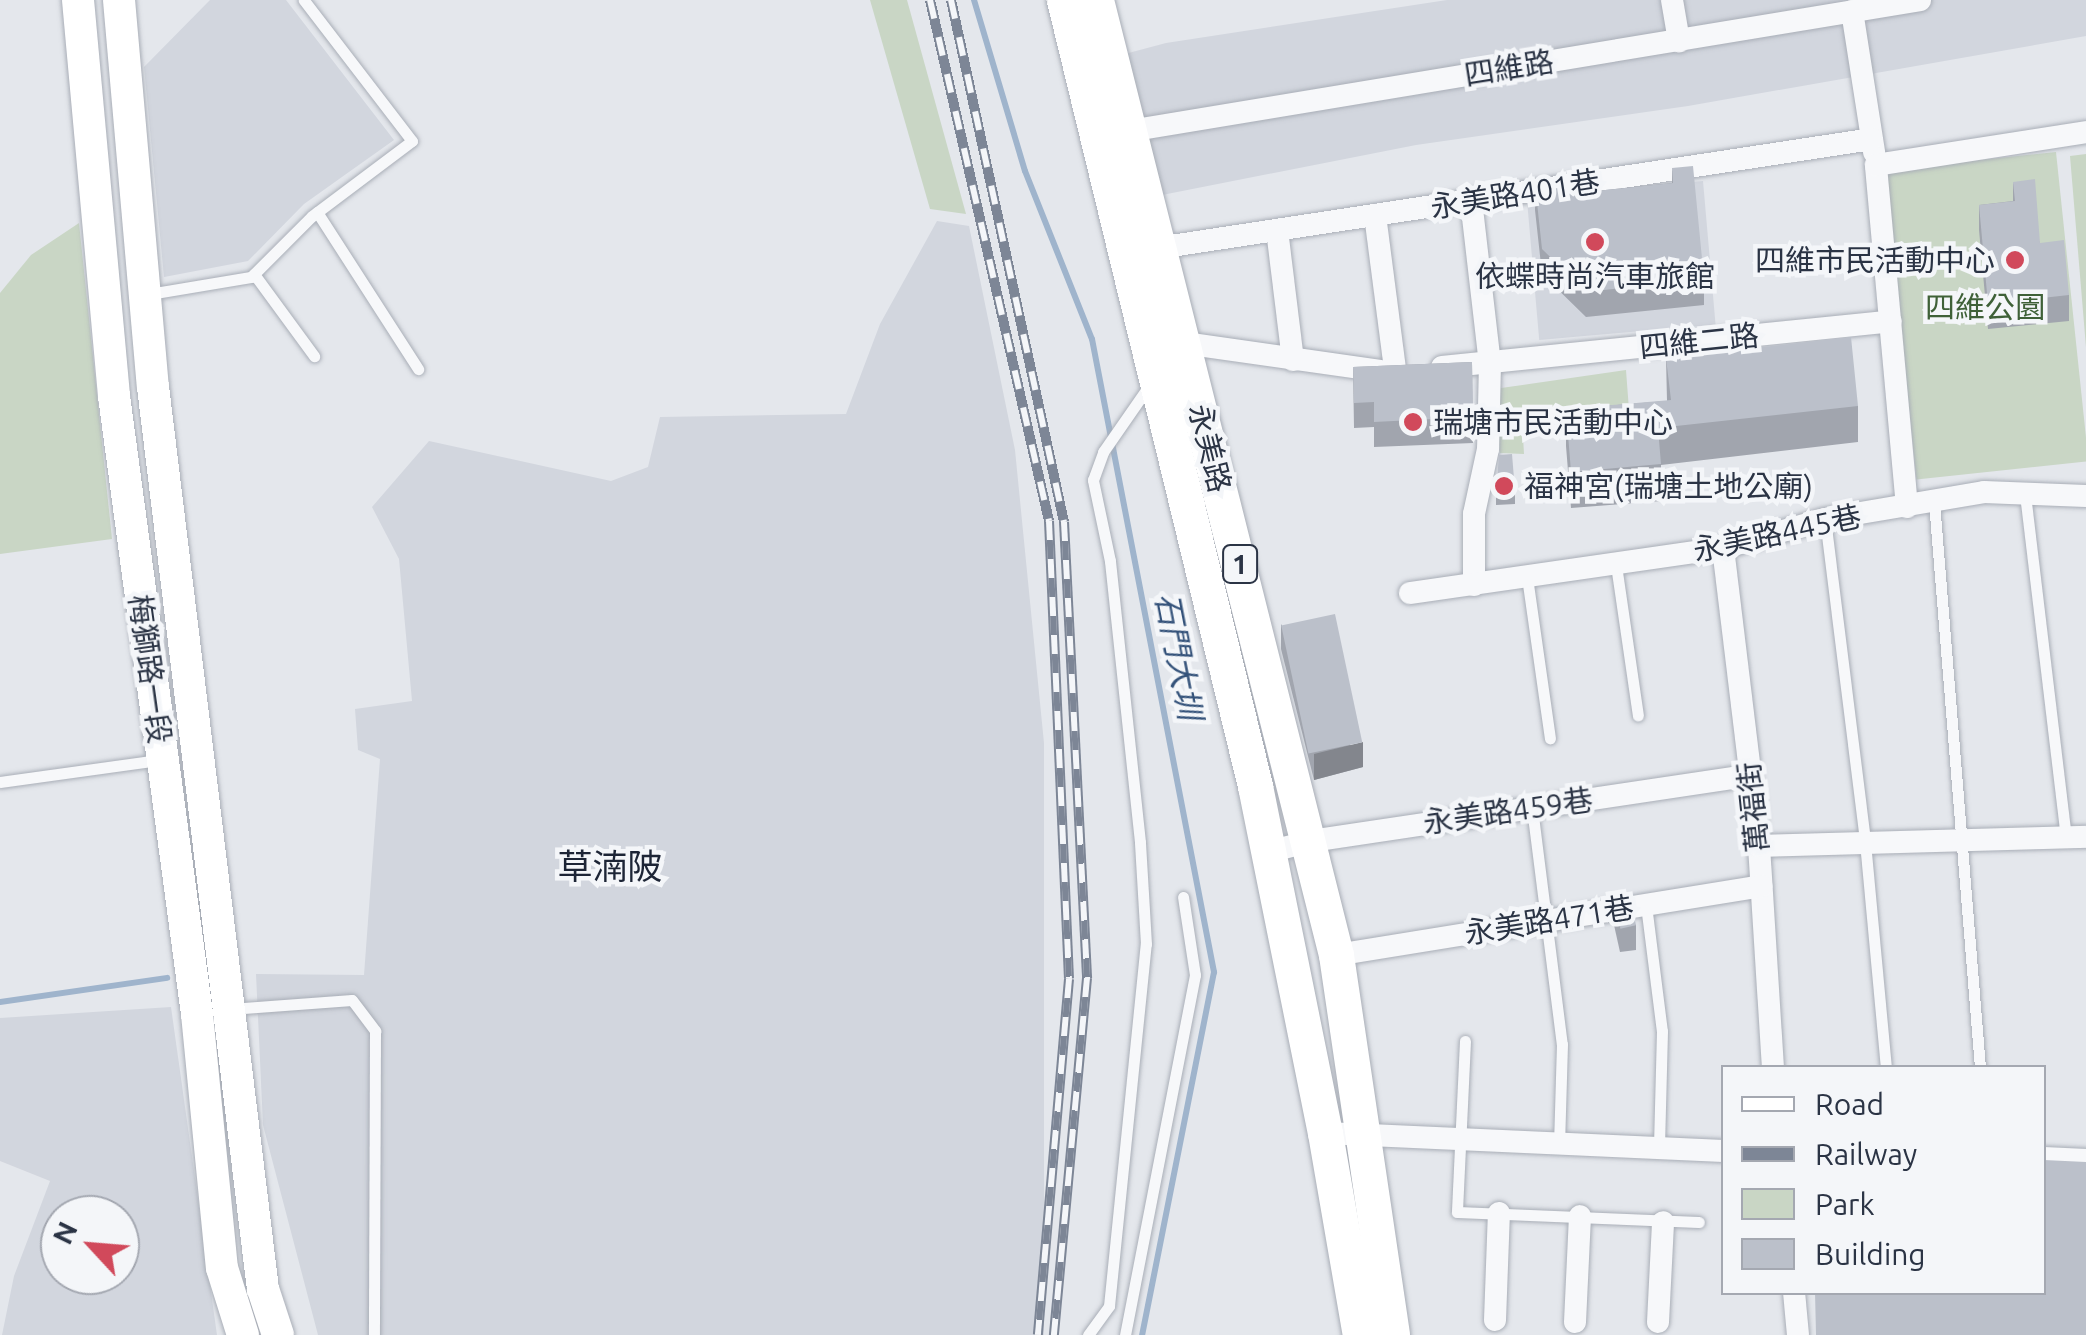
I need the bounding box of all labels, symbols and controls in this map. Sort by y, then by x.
street label: 四維路 [1462,43,1556,93]
street label: 永美路401巷 [1428,163,1602,225]
marker: 依蝶時尚汽車旅館 [1584,231,1606,253]
place label: 四維市民活動中心 [1755,242,1995,278]
marker: 四維市民活動中心 [2004,249,2026,271]
place label: 依蝶時尚汽車旅館 [1475,258,1715,294]
park label: 四維公園 [1925,289,2045,325]
street label: 四維二路 [1637,317,1761,365]
street label: 永美路 [1182,400,1238,496]
place label: 瑞塘市民活動中心 [1433,404,1673,440]
marker: 瑞塘市民活動中心 [1402,411,1424,433]
place label: 福神宮(瑞塘土地公廟) [1524,468,1813,504]
marker: 福神宮(瑞塘土地公廟) [1493,475,1515,497]
street label: 永美路445巷 [1690,498,1864,568]
road number: 1 [1220,541,1260,587]
water label: 石門大圳 [1148,590,1210,722]
street label: 梅獅路一段 [122,592,178,746]
street label: 萬福街 [1730,760,1776,854]
street label: 永美路459巷 [1421,781,1595,841]
district label: 草湳陂 [558,845,662,887]
street label: 永美路471巷 [1462,889,1636,951]
legend [1721,1065,2046,1295]
text: Road [1815,1087,1884,1121]
text: Railway [1815,1137,1917,1171]
text: Park [1815,1187,1875,1221]
north arrow [40,1195,140,1295]
text: N [46,1216,83,1249]
text: Building [1815,1237,1926,1271]

